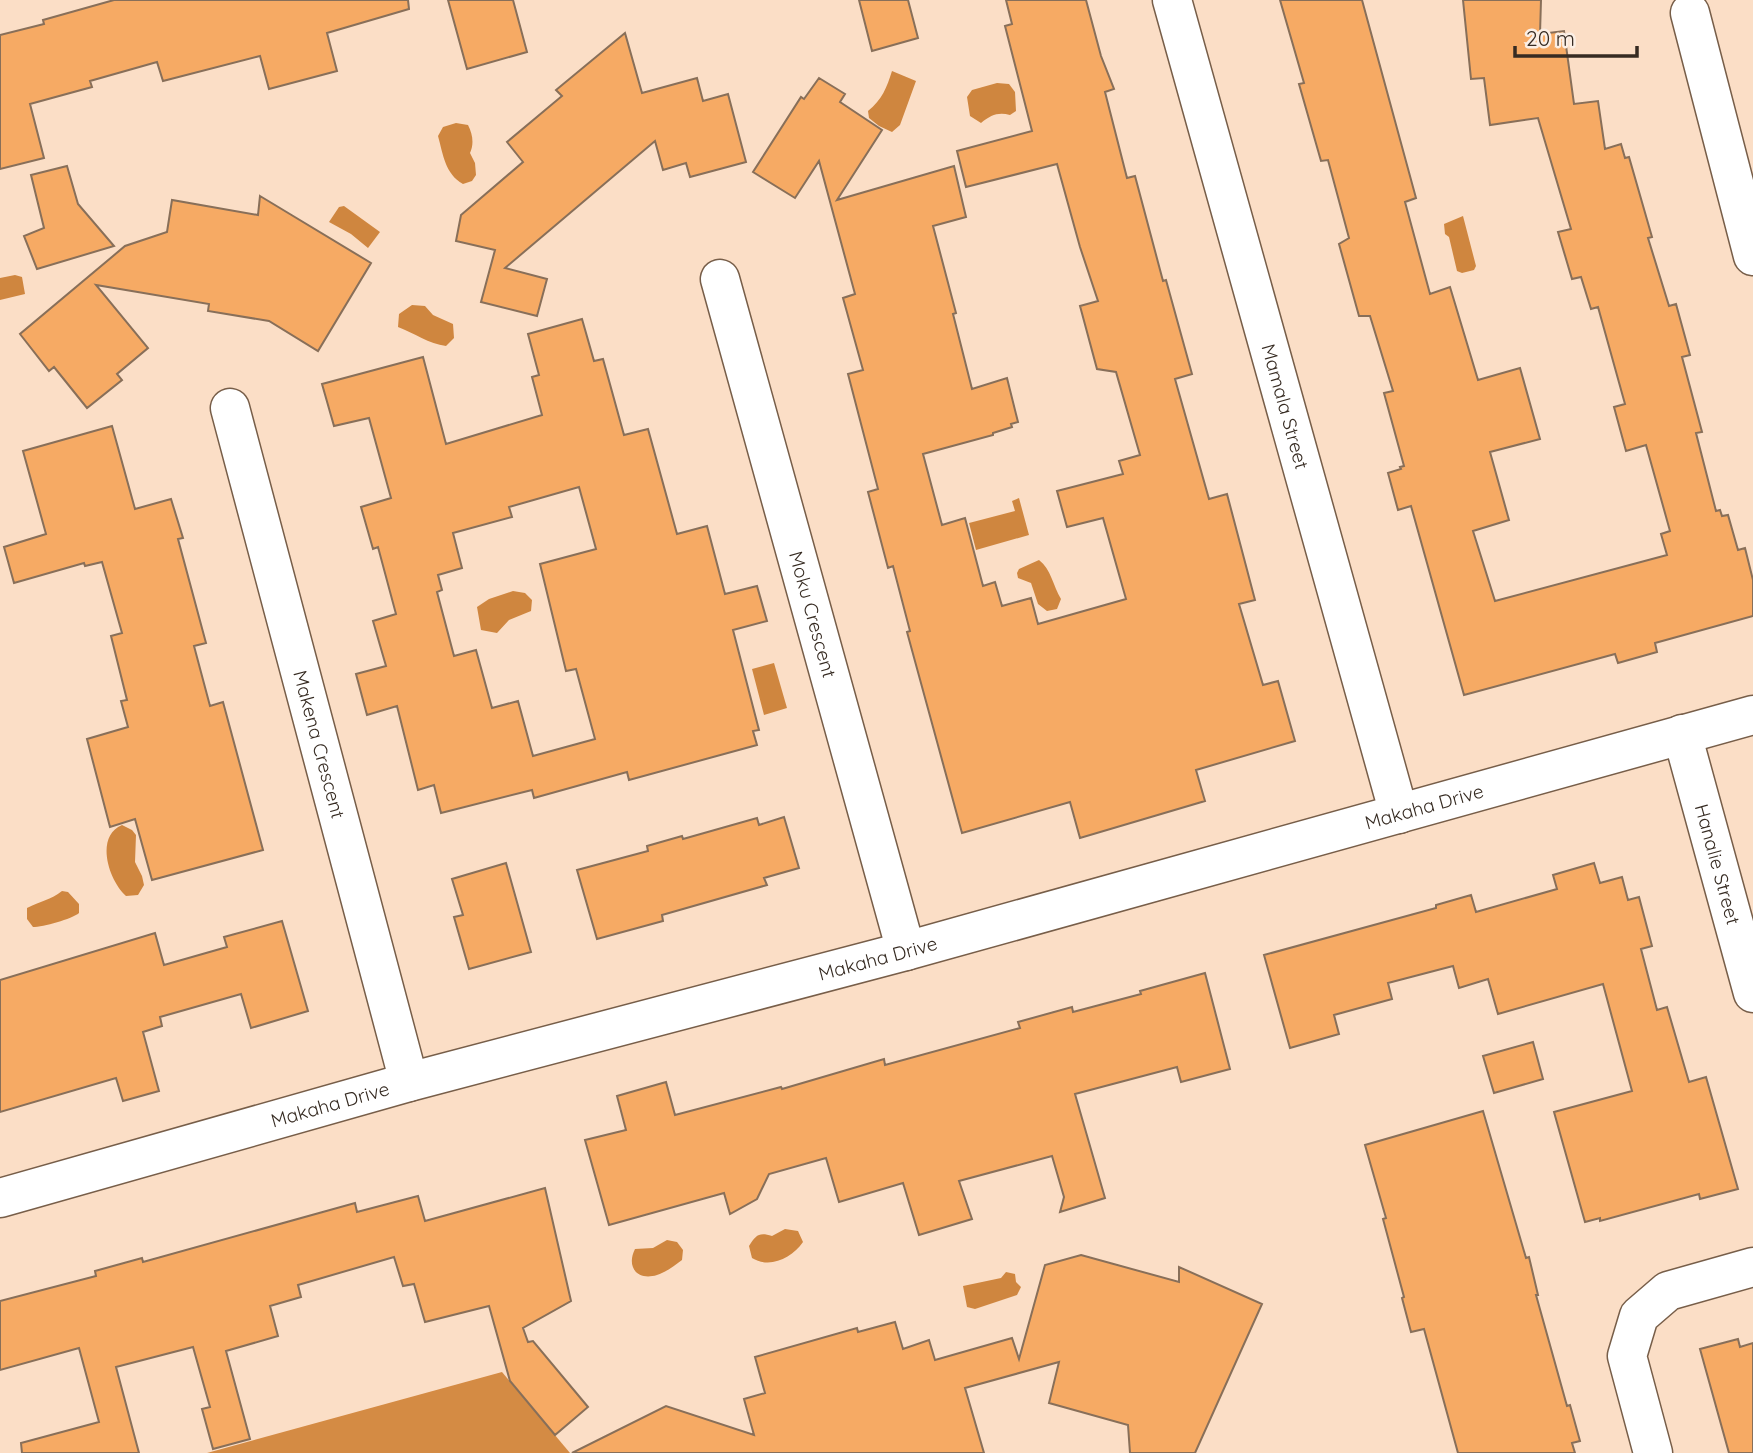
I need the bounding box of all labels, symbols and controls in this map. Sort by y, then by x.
scale bar [1515,14,1638,58]
text: 20 m [1526,25,1575,51]
street label: Mamala Street [1256,341,1314,472]
street label: Moku Crescent [784,548,842,680]
street label: Makena Crescent [288,668,350,821]
street label: Makaha Drive [1362,779,1486,835]
street label: Hanalie Street [1690,801,1746,927]
street label: Makaha Drive [816,931,940,986]
street label: Makaha Drive [268,1076,392,1133]

